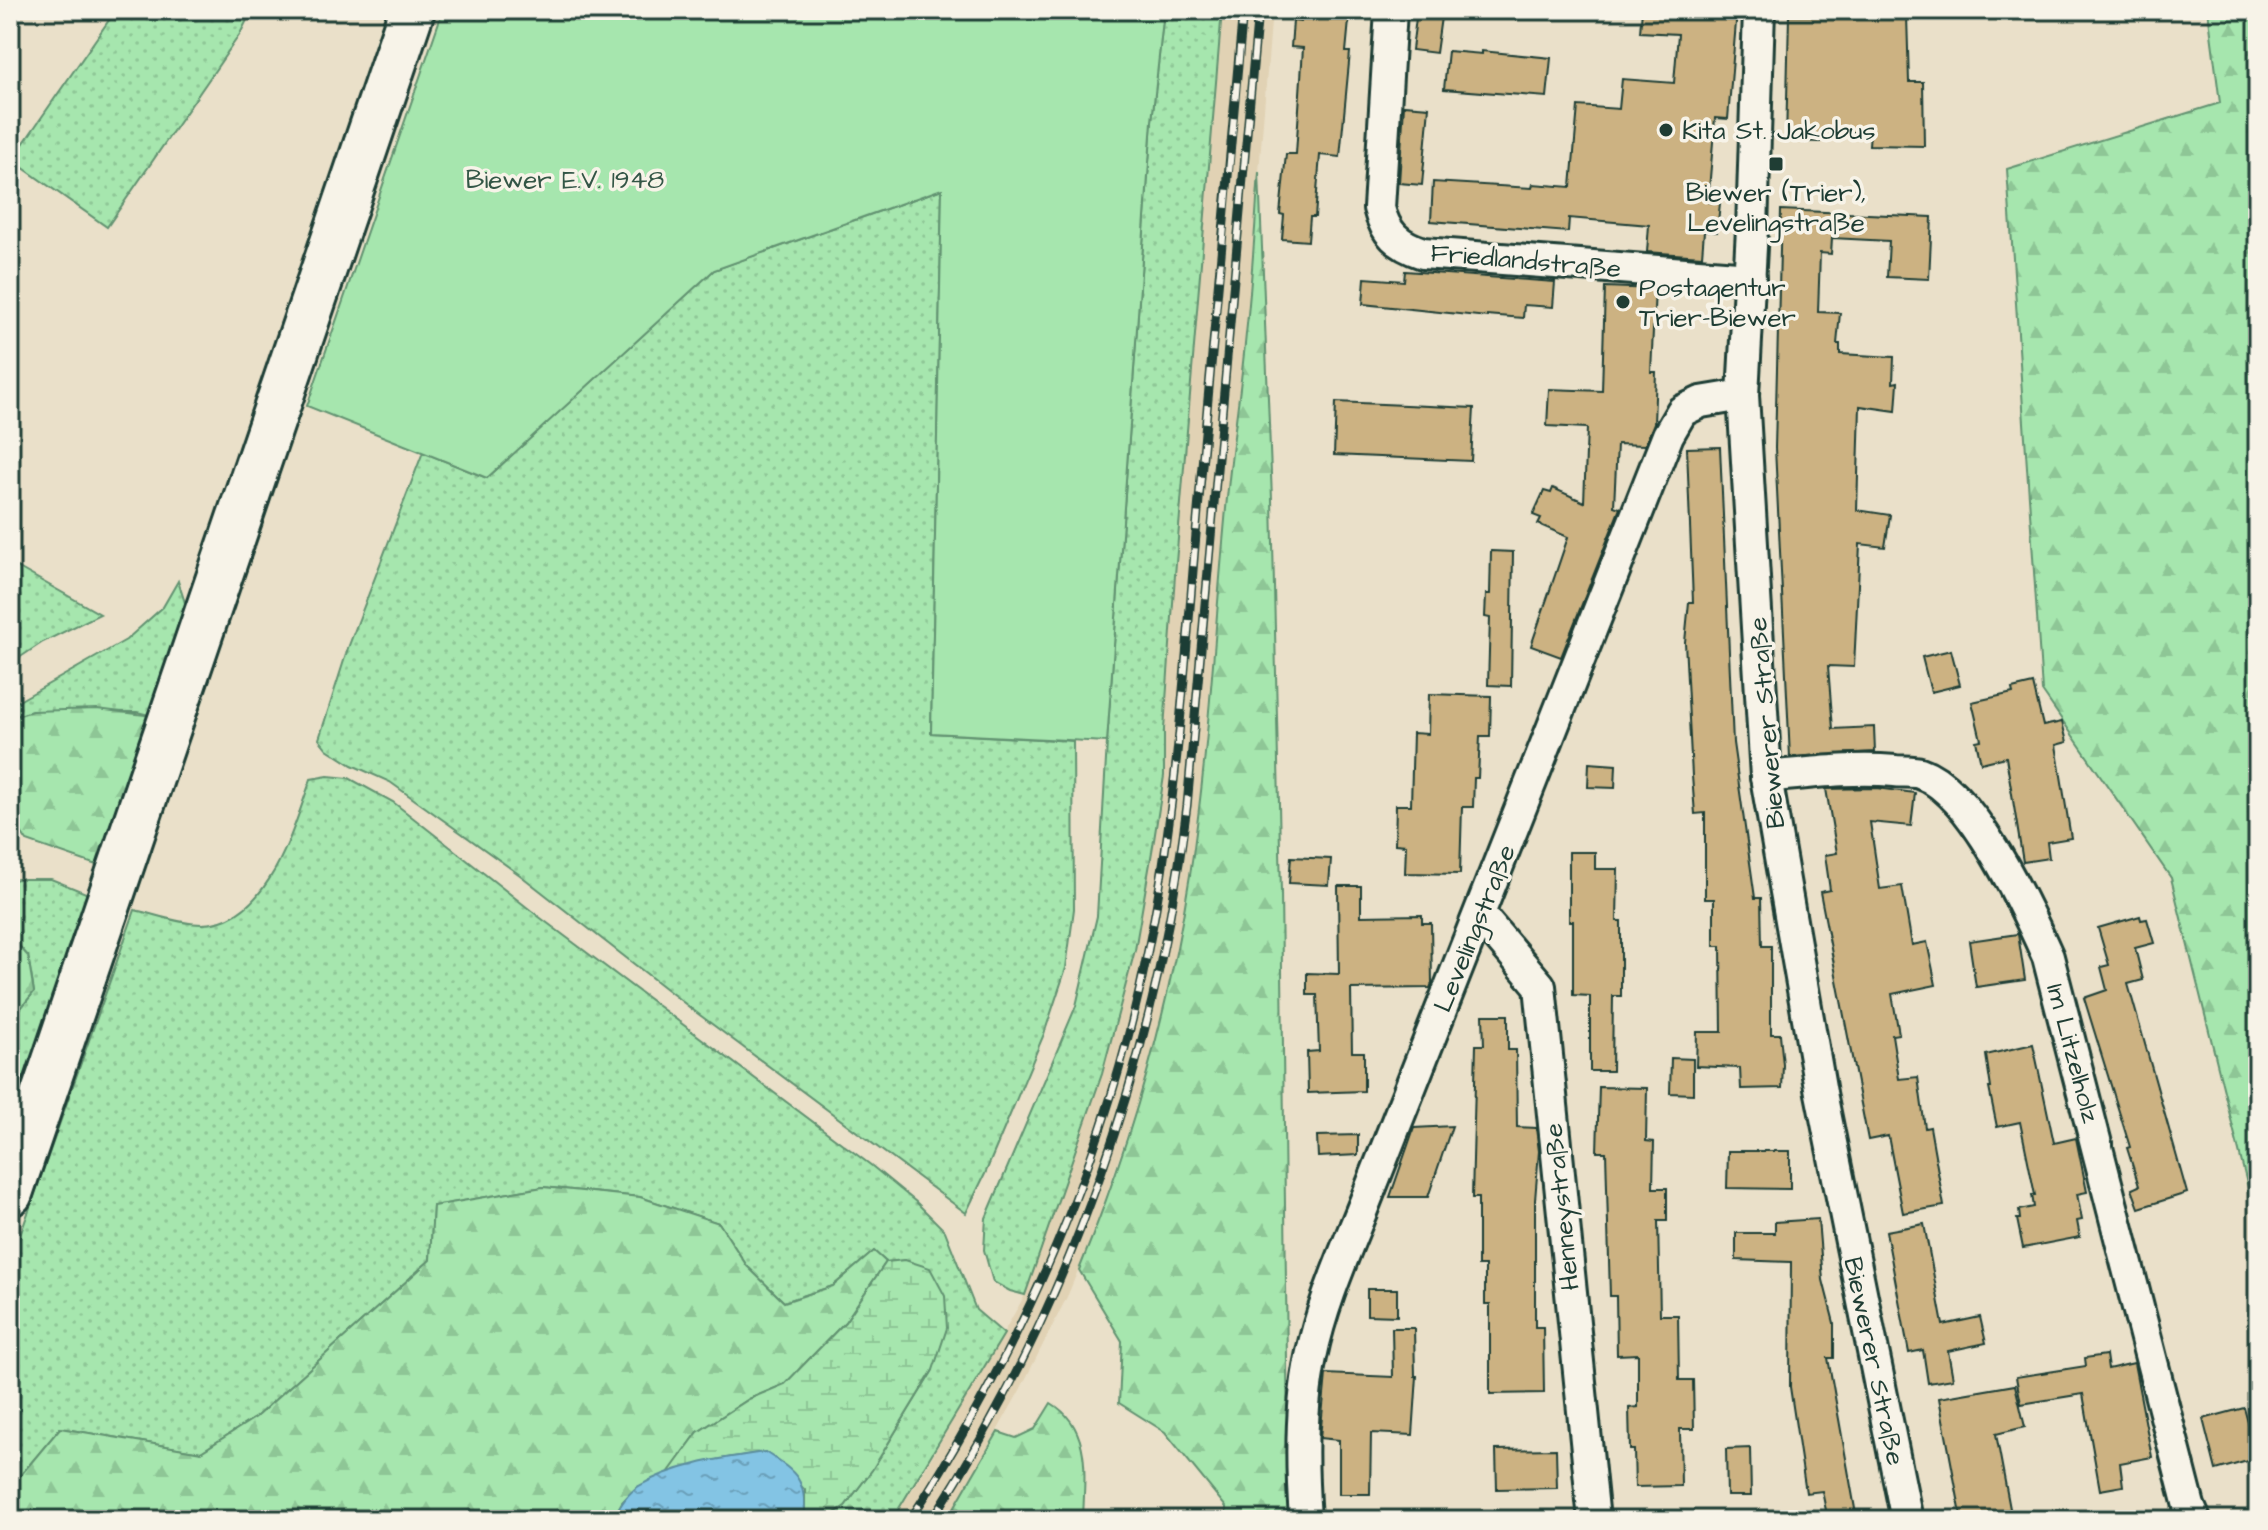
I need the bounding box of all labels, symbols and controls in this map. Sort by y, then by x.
place label: Kita St. Jakobus [1682,113,1876,149]
marker: Kita St. Jakobus [1657,121,1675,139]
marker: Biewer (Trier), Levelingstraße [1767,155,1785,173]
park label: Biewer E.V. 1948 [466,162,664,198]
place label: Biewer (Trier), Levelingstraße [1686,175,1866,243]
street label: Friedlandstraße [1429,235,1623,287]
place label: Postagentur Trier-Biewer [1639,270,1796,336]
marker: Postagentur Trier-Biewer [1614,293,1632,311]
street label: Biewerer Straße [1740,616,1794,830]
street label: Levelingstraße [1425,839,1527,1018]
street label: Im Litzelholz [2037,980,2109,1127]
street label: Henneystraße [1535,1121,1591,1292]
street label: Biewerer Straße [1834,1254,1914,1469]

